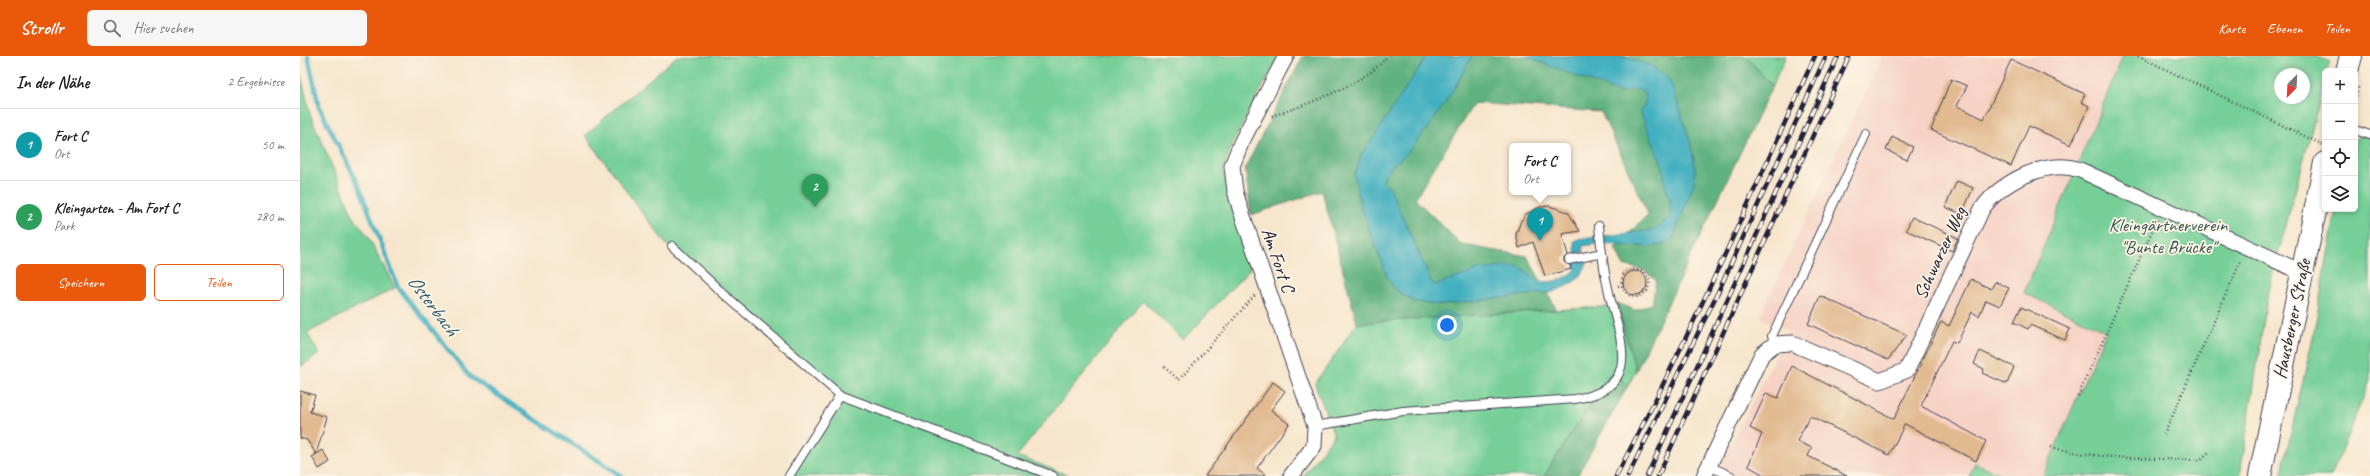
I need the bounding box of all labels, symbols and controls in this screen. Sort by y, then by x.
search box [87,10,367,46]
text: Strollr [20,16,63,40]
icon: search [101,17,123,39]
text: Hier suchen [133,19,194,38]
text: Karte [2218,20,2245,37]
text: Ebenen [2267,20,2302,37]
text: Teilen [2324,20,2350,37]
north arrow [2274,68,2310,104]
map controls [2322,68,2358,212]
button: + [2322,68,2358,104]
text: In der Nähe [16,72,89,93]
text: 2 Ergebnisse [228,74,284,90]
button: − [2322,104,2358,140]
text: Fort C [54,127,87,146]
text: 1 [26,137,32,153]
text: 50 m [262,137,284,153]
button: locate [2322,140,2358,176]
popup [1509,143,1571,195]
text: Ort [54,146,69,162]
text: Fort C [1523,152,1557,171]
text: Ort [1523,171,1539,187]
pin: 2 [802,174,828,207]
button: layers [2322,176,2358,212]
text: Kleingarten - Am Fort C [54,199,179,218]
street label: Schwarzer Weg [1908,202,1972,303]
pin: 1 [1527,208,1553,241]
text: 2 [26,209,32,225]
text: 280 m [256,209,284,225]
park label: Kleingärtnerverein "Bunte Brücke" [2109,213,2228,259]
text: Park [54,218,75,234]
street label: Am Fort C [1256,225,1301,298]
street label: Hausberger Straße [2268,255,2317,381]
button: Speichern [16,264,146,301]
button: Teilen [154,264,284,301]
water label: Osterbach [402,269,465,342]
your location [1437,315,1457,335]

